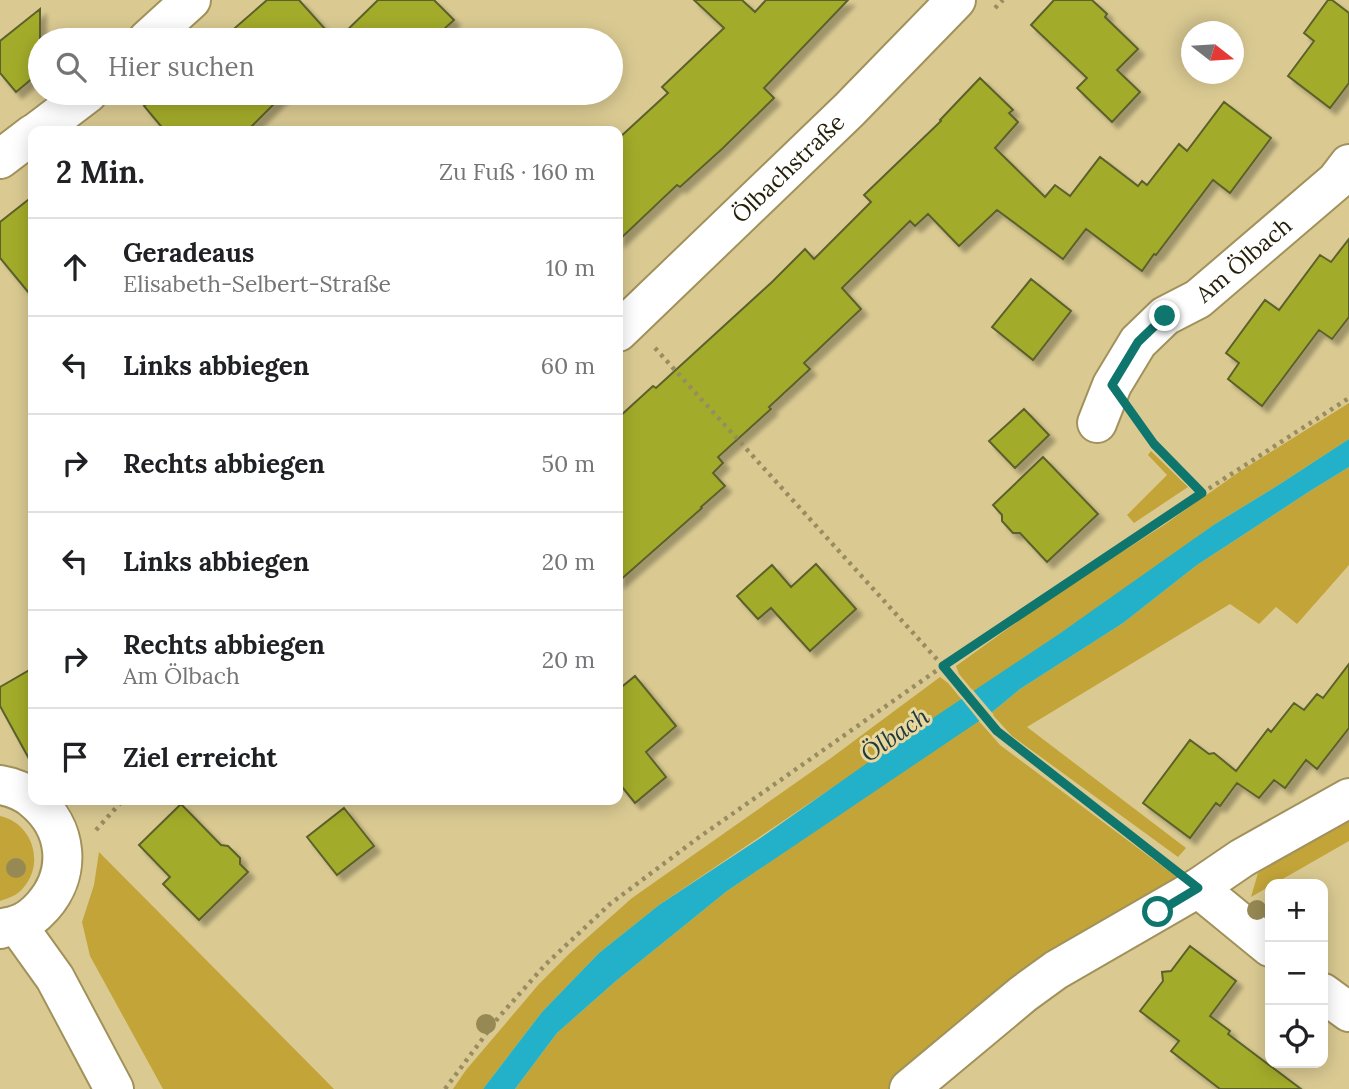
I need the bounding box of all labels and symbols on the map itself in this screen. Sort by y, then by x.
north arrow [1181,21,1244,84]
street label: Ölbachstraße [725,107,850,229]
street label: Am Ölbach [1189,210,1297,309]
route end [1149,300,1180,331]
water label: Ölbach [855,700,935,769]
route start [1142,896,1173,927]

